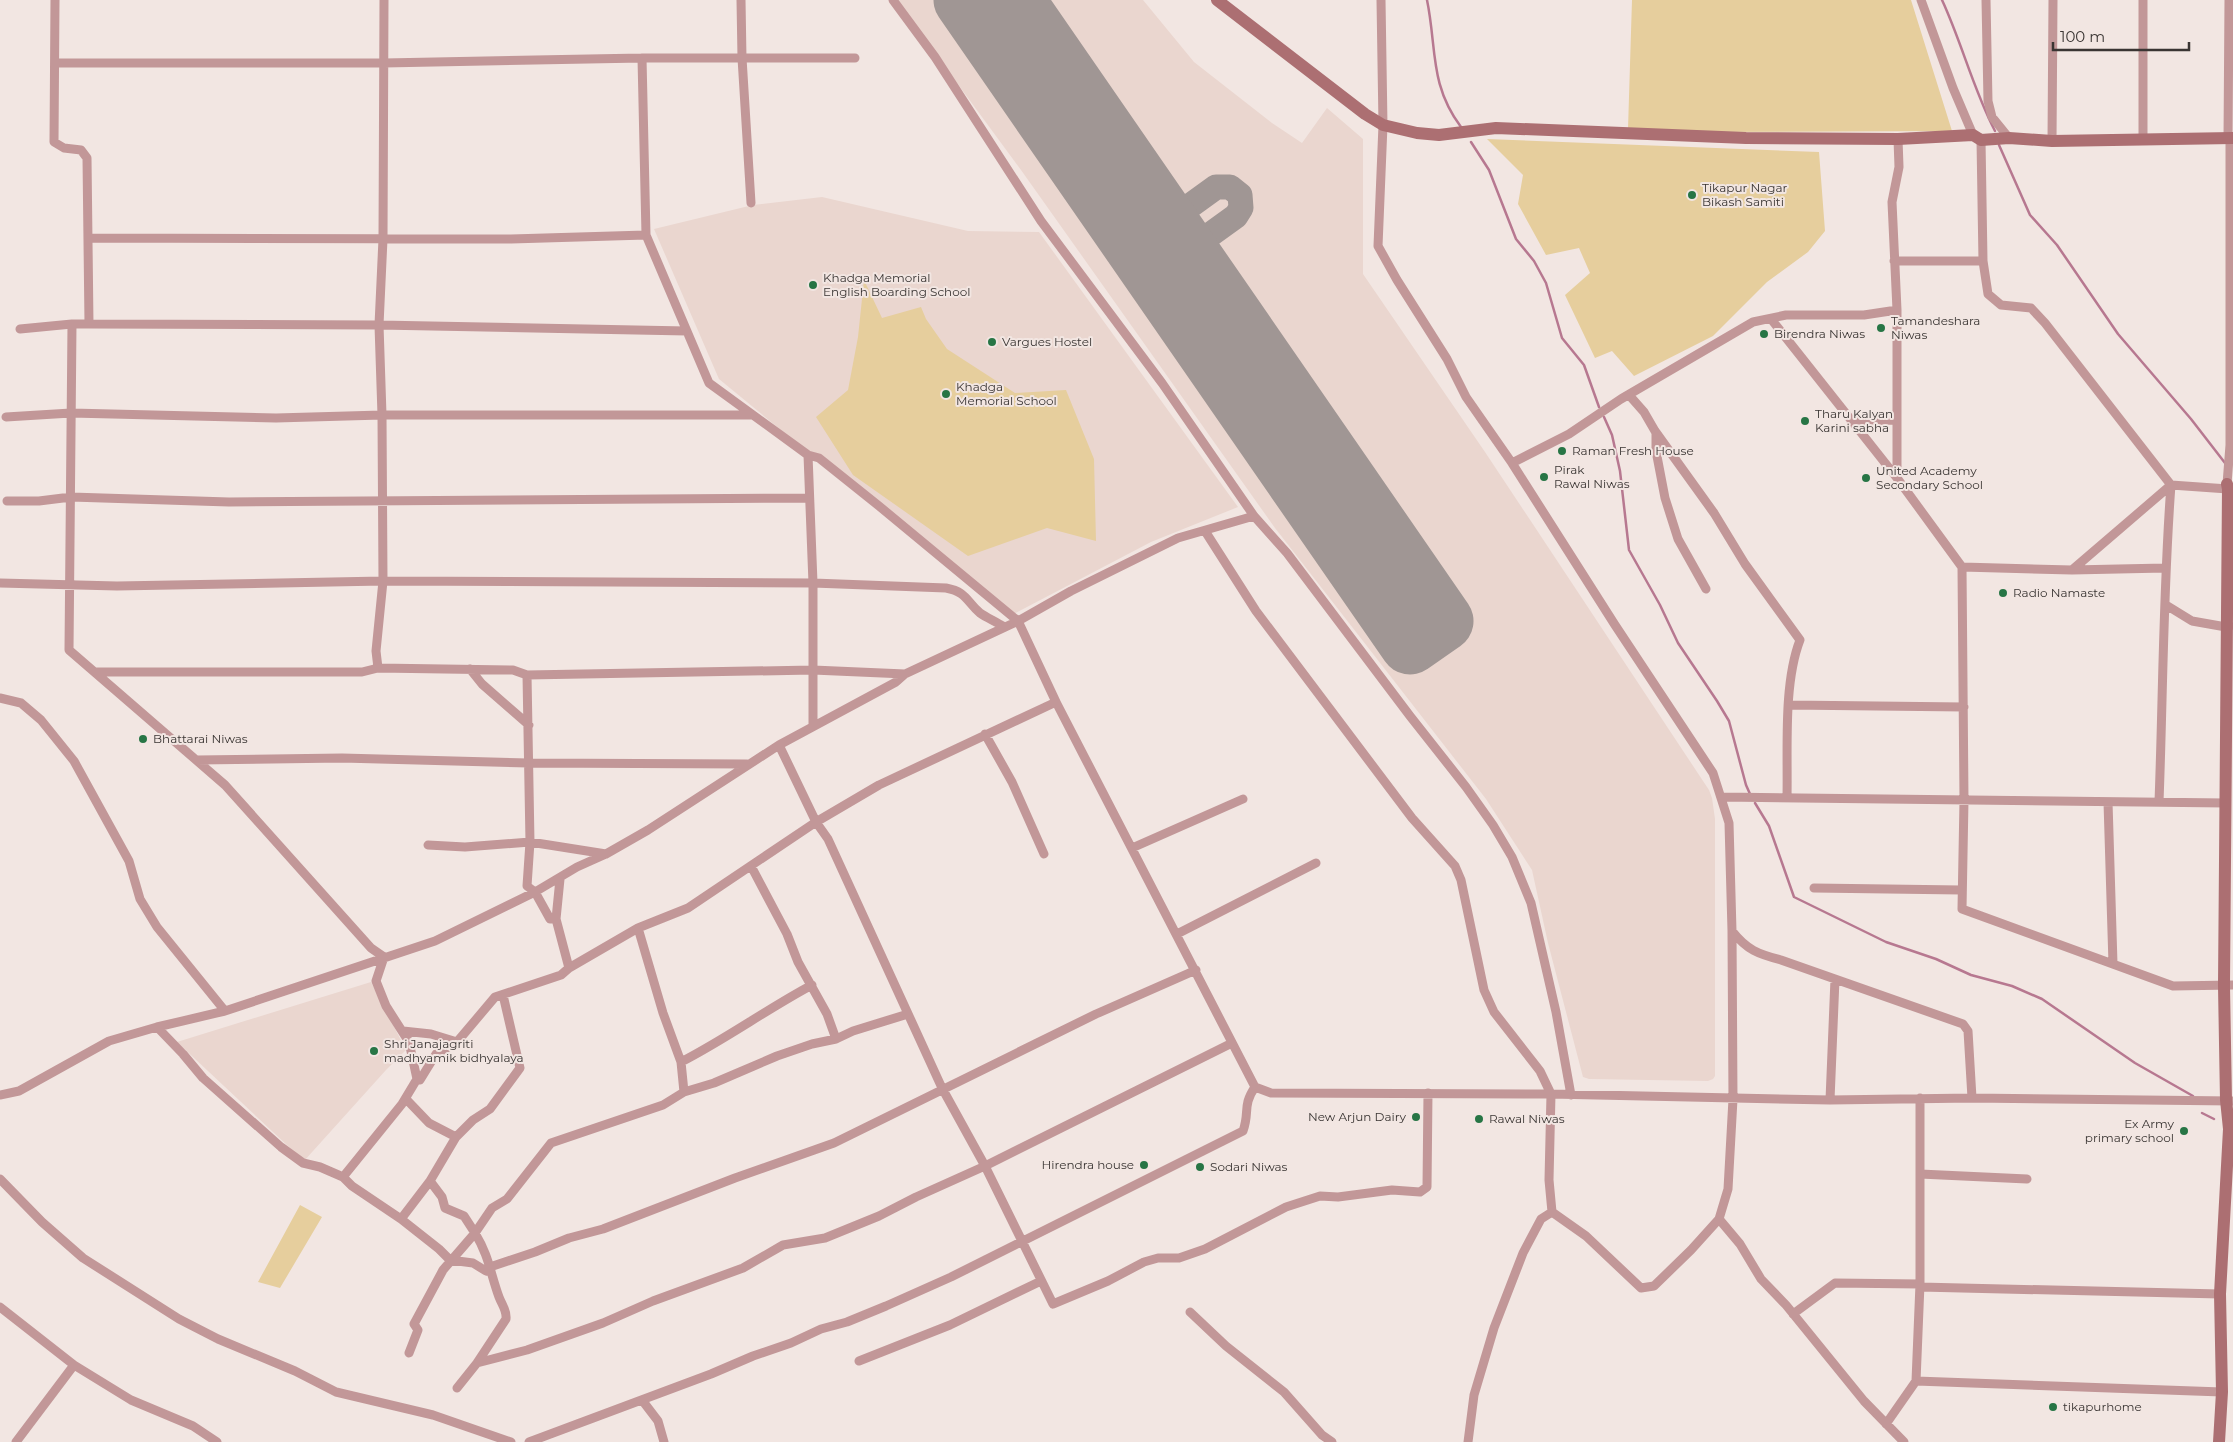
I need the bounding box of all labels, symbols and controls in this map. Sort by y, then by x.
scale bar [2053,20,2189,52]
text: 100 m [2060,27,2105,46]
place label: Tikapur Nagar Bikash Samiti [1702,180,1788,209]
marker: Tikapur Nagar Bikash Samiti [1686,189,1698,201]
place label: Khadga Memorial English Boarding School [823,270,970,299]
marker: Khadga Memorial English Boarding School [807,279,819,291]
place label: Tamandeshara Niwas [1891,313,1980,342]
marker: Tamandeshara Niwas [1875,322,1887,334]
place label: Birendra Niwas [1774,326,1865,341]
marker: Birendra Niwas [1758,328,1770,340]
place label: Vargues Hostel [1002,334,1092,349]
marker: Vargues Hostel [986,336,998,348]
place label: Khadga Memorial School [956,379,1057,408]
marker: Khadga Memorial School [940,388,952,400]
place label: Tharu Kalyan Karini sabha [1815,406,1893,435]
marker: Tharu Kalyan Karini sabha [1799,415,1811,427]
place label: Raman Fresh House [1572,443,1694,458]
marker: Raman Fresh House [1556,445,1568,457]
place label: Pirak Rawal Niwas [1554,462,1630,491]
place label: United Academy Secondary School [1876,463,1983,492]
marker: Pirak Rawal Niwas [1538,471,1550,483]
marker: United Academy Secondary School [1860,472,1872,484]
place label: Radio Namaste [2013,585,2105,600]
marker: Radio Namaste [1997,587,2009,599]
place label: Bhattarai Niwas [153,731,248,746]
marker: Bhattarai Niwas [137,733,149,745]
place label: Shri Janajagriti madhyamik bidhyalaya [384,1036,524,1065]
marker: Shri Janajagriti madhyamik bidhyalaya [368,1045,380,1057]
place label: New Arjun Dairy [1308,1109,1406,1124]
marker: New Arjun Dairy [1410,1111,1422,1123]
place label: Rawal Niwas [1489,1111,1565,1126]
marker: Rawal Niwas [1473,1113,1485,1125]
place label: Ex Army primary school [2085,1116,2174,1145]
marker: Ex Army primary school [2178,1125,2190,1137]
place label: Hirendra house [1042,1157,1134,1172]
marker: Hirendra house [1138,1159,1150,1171]
place label: Sodari Niwas [1210,1159,1288,1174]
marker: Sodari Niwas [1194,1161,1206,1173]
place label: tikapurhome [2063,1399,2142,1414]
marker: tikapurhome [2047,1401,2059,1413]

